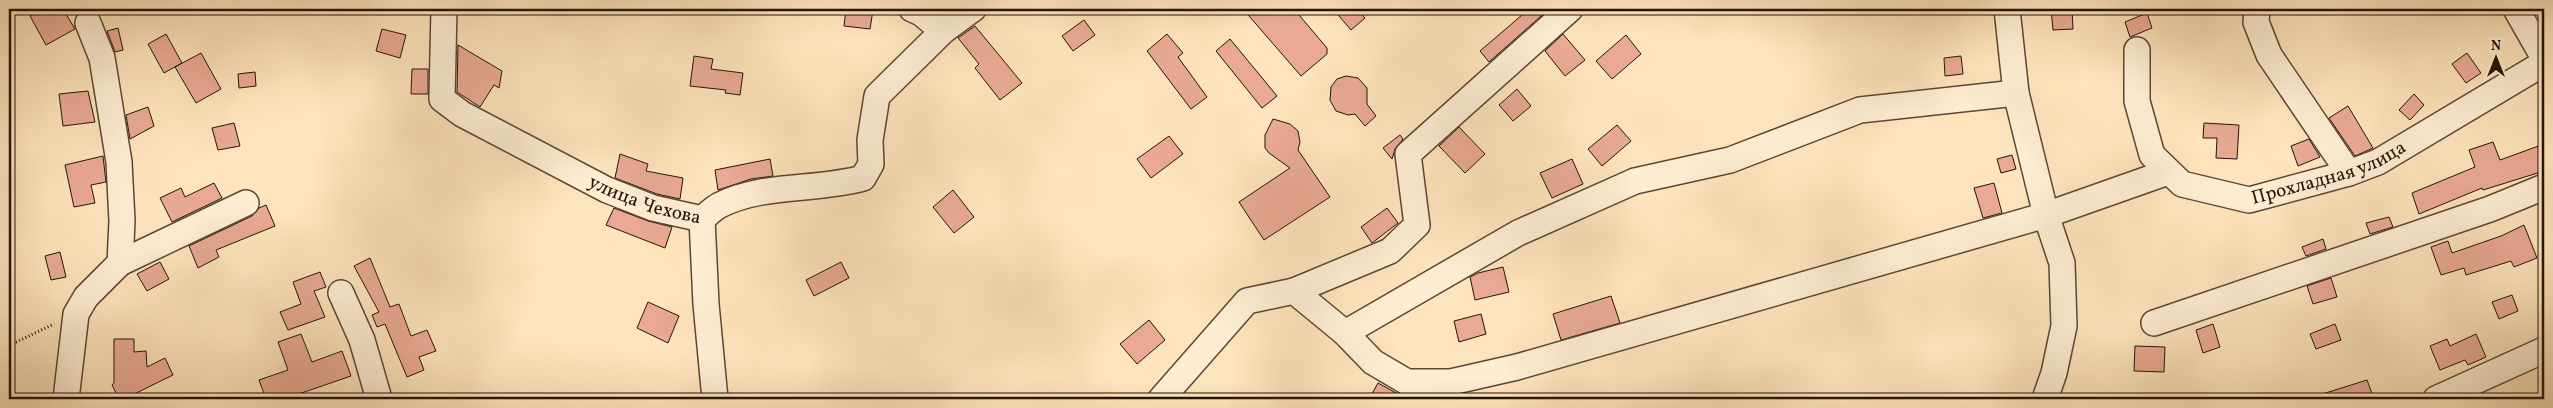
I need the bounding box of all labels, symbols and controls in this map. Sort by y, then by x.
north arrow [2470,32,2520,82]
text: N [2491,37,2501,56]
street label: Прохладная улица [2249,135,2411,212]
street label: улица Чехова [584,169,703,231]

